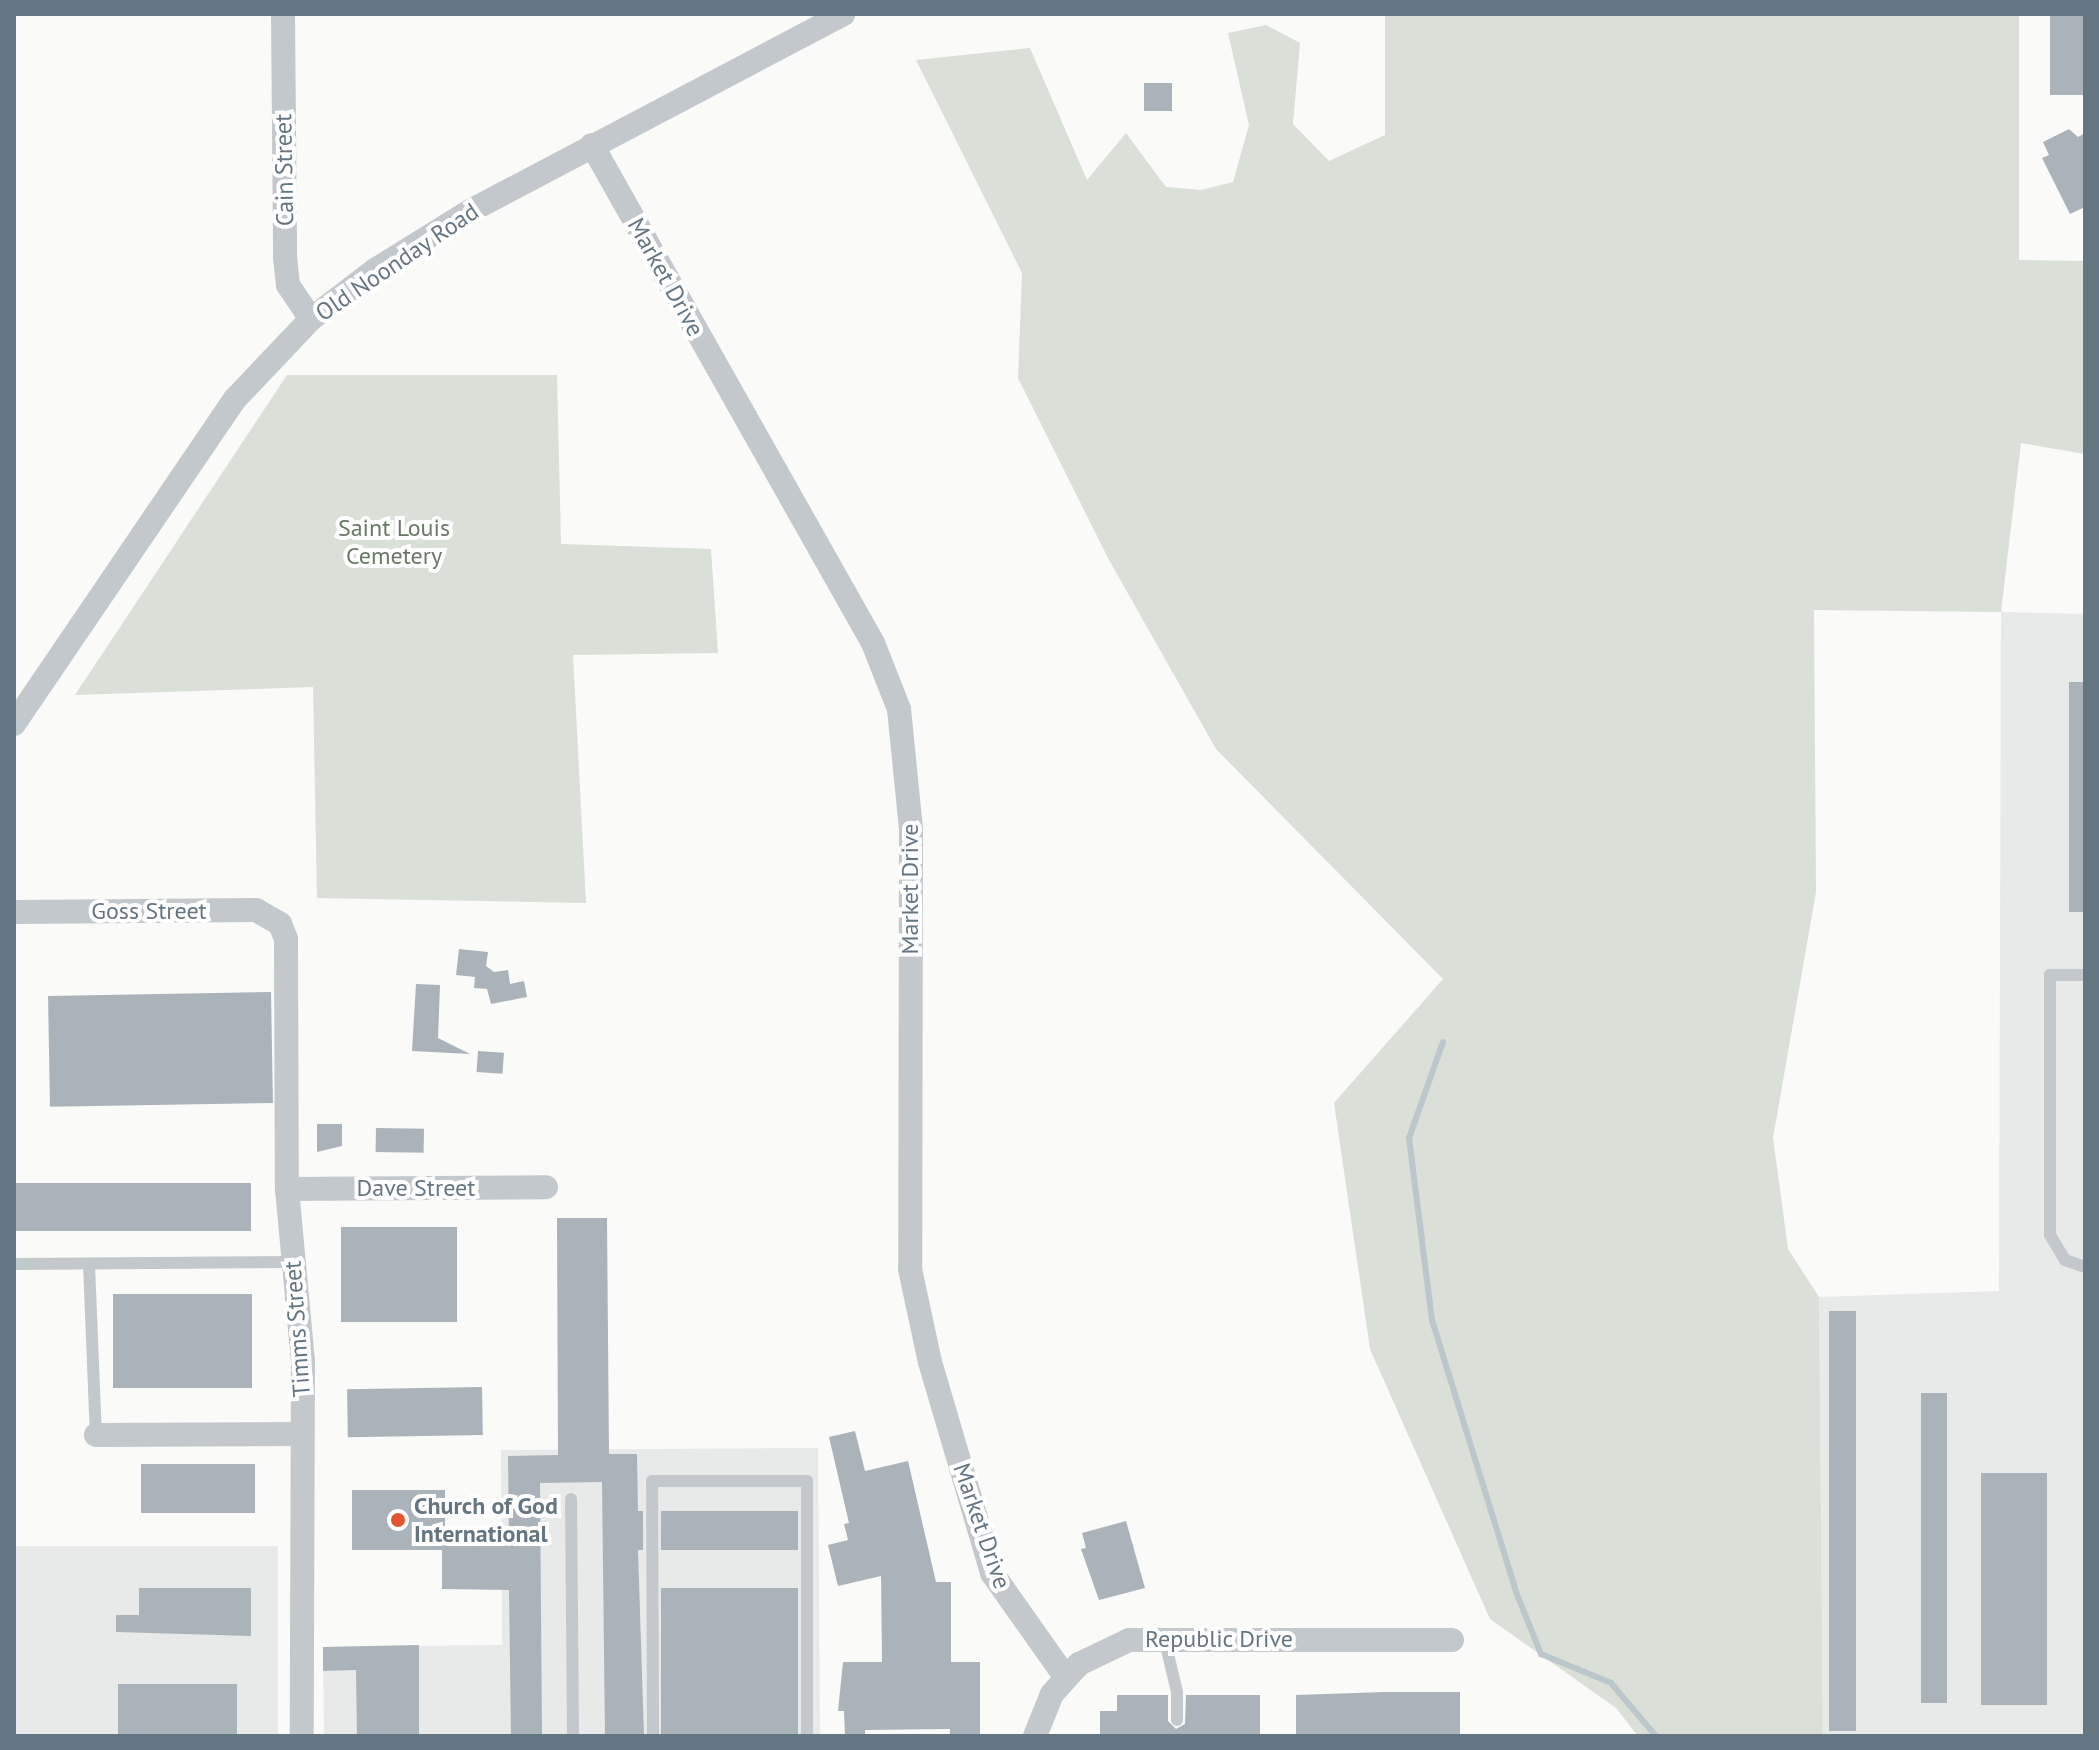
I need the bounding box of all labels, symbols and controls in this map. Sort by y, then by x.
street label: Cain Street [269,114,299,226]
street label: Old Noonday Road [310,197,484,327]
street label: Market Drive [622,213,710,341]
park label: Saint Louis Cemetery [338,514,450,570]
street label: Market Drive [896,824,924,954]
street label: Goss Street [91,897,207,925]
street label: Dave Street [357,1174,475,1202]
street label: Timms Street [278,1260,316,1398]
street label: Market Drive [947,1459,1017,1593]
place label: Church of God International [414,1492,558,1548]
marker: Church of God International [389,1511,407,1529]
street label: Republic Drive [1145,1625,1293,1653]

